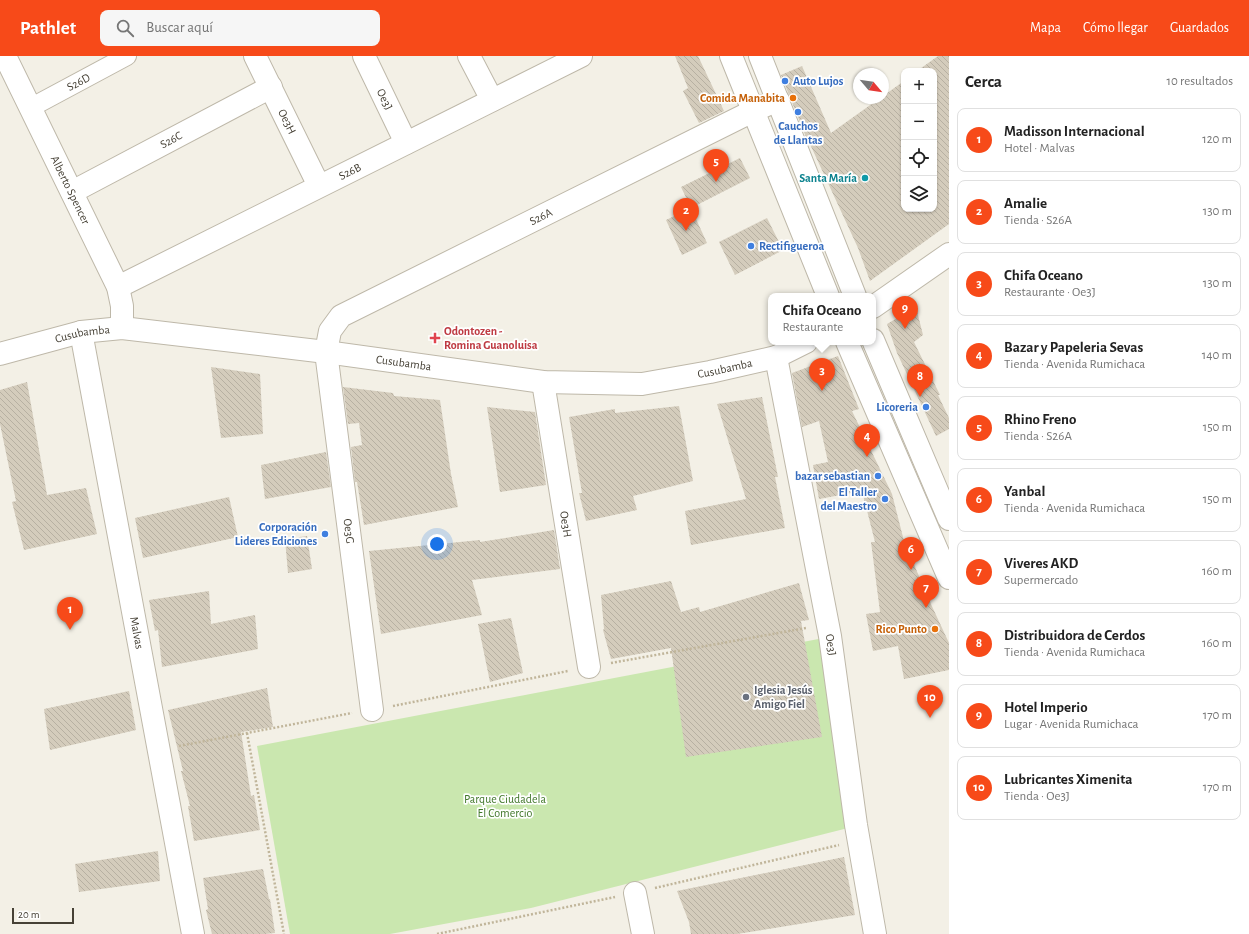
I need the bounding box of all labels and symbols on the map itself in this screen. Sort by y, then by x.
north arrow [853,68,889,104]
street label: S26D [65,71,92,93]
place label: Auto Lujos [793,75,844,88]
marker: Auto Lujos [780,76,790,86]
street label: Oe3J [375,87,395,112]
place label: Comida Manabita [700,92,785,104]
marker: Comida Manabita [788,93,798,103]
street label: Oe3H [276,107,298,136]
marker: Cauchos de Llantas [793,107,803,117]
place label: Cauchos de Llantas [774,120,823,146]
street label: S26C [158,129,184,150]
pin: 5 [703,149,729,182]
street label: Alberto Spencer [49,154,92,226]
street label: S26B [337,161,363,182]
place label: Santa María [799,172,857,184]
marker: Santa María [860,173,870,183]
pin: 2 [673,198,699,231]
street label: S26A [527,206,554,227]
place label: Rectifigueroa [759,240,824,252]
marker: Rectifigueroa [746,241,756,251]
pin: 9 [892,296,918,329]
street label: Cusubamba [54,323,111,345]
place label: Odontozen - Romina Guanoluisa [444,325,538,351]
marker: Odontozen - Romina Guanoluisa [429,332,441,344]
street label: Cusubamba [375,353,433,373]
street label: Cusubamba [697,356,754,380]
pin: 3 [809,358,835,391]
pin: 8 [907,364,933,397]
place label: Licoreria [876,401,918,413]
marker: Licoreria [921,402,931,412]
pin: 4 [854,424,880,457]
place label: bazar sebastian [795,470,870,482]
marker: bazar sebastian [873,471,883,481]
place label: El Taller del Maestro [820,486,878,512]
marker: El Taller del Maestro [880,494,890,504]
street label: Oe3H [558,510,574,538]
street label: Oe3G [342,518,356,544]
place label: Corporación Lideres Ediciones [235,521,317,547]
marker: Corporación Lideres Ediciones [320,529,330,539]
your location [427,534,447,554]
pin: 6 [898,537,924,570]
pin: 7 [913,575,939,608]
pin: 1 [57,597,83,630]
street label: Malvas [128,616,146,650]
place label: Rico Punto [875,623,927,635]
marker: Rico Punto [930,624,940,634]
street label: Oe3J [824,633,839,656]
place label: Iglesia Jesús Amigo Fiel [754,684,813,710]
pin: 10 [917,685,943,718]
marker: Iglesia Jesús Amigo Fiel [741,692,751,702]
park label: Parque Ciudadela El Comercio [464,793,547,819]
scale bar [12,906,74,925]

